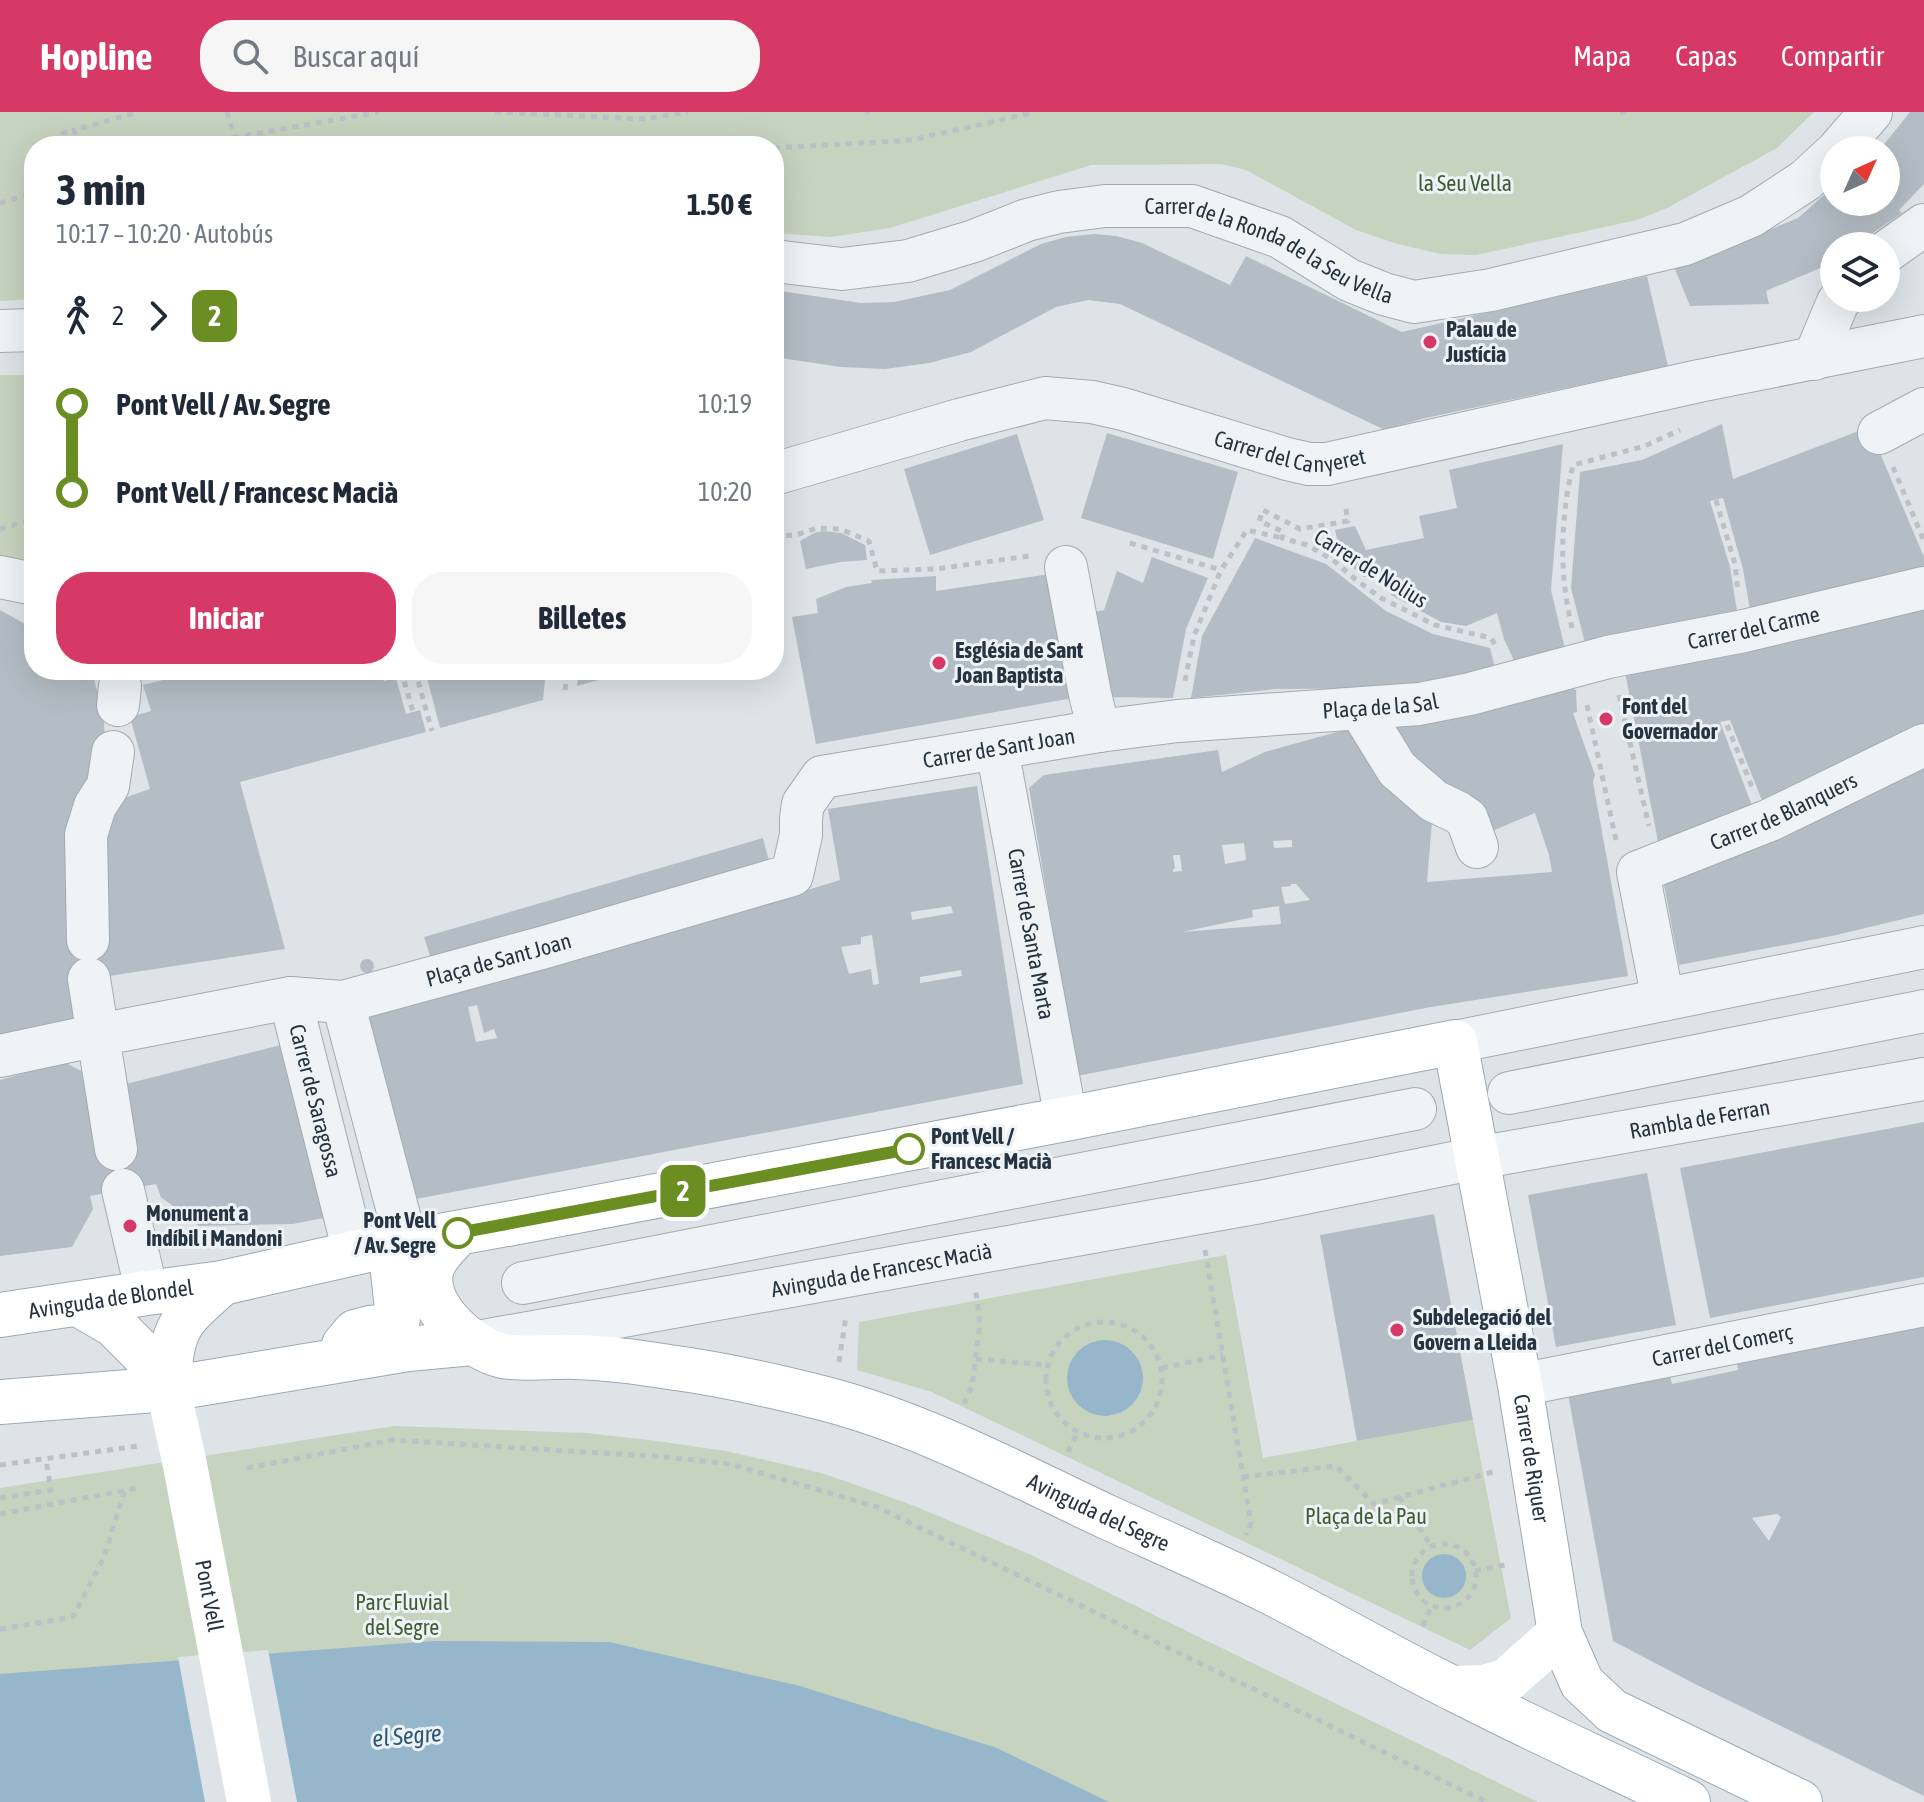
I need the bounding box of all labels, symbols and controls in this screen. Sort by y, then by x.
search box [200,20,760,92]
icon: search [228,34,272,78]
text: Hopline [40,35,152,78]
text: Buscar aquí [292,39,419,73]
text: Mapa [1573,40,1631,72]
text: Capas [1675,40,1737,72]
text: Compartir [1781,40,1884,72]
north arrow [1820,136,1900,216]
map controls [1820,136,1900,312]
text: 3 min [56,164,146,214]
park label: la Seu Vella [1418,170,1512,196]
text: 1.50 € [687,187,752,221]
street label: Carrer de la Ronda de la Seu Vella [1144,193,1396,309]
text: 10:17 – 10:20 · Autobús [56,219,273,249]
button: layers [1820,232,1900,312]
icon: walk [56,294,100,338]
icon: forward [136,294,180,338]
text: 2 [208,300,221,332]
text: 2 [112,301,124,331]
place label: Palau de Justícia [1445,316,1517,367]
marker: Palau de Justícia [1421,333,1439,351]
text: Pont Vell / Av. Segre [116,387,331,421]
text: 10:19 [698,389,752,419]
street label: Carrer del Canyeret [1211,425,1368,478]
text: Pont Vell / Francesc Macià [116,475,398,509]
text: 10:20 [698,477,752,507]
street label: Carrer de Nolius [1310,523,1433,613]
button: Iniciar [56,572,396,664]
button: Billetes [412,572,752,664]
street label: Carrer del Carme [1685,600,1822,655]
place label: Església de Sant Joan Baptista [954,637,1084,688]
marker: Església de Sant Joan Baptista [930,654,948,672]
street label: Plaça de la Sal [1322,687,1441,724]
place label: Font del Governador [1622,693,1718,744]
marker: Font del Governador [1597,710,1615,728]
street label: Carrer de Sant Joan [921,722,1077,773]
street label: Carrer de Blanquers [1706,767,1861,855]
street label: Carrer de Santa Marta [1003,846,1060,1022]
street label: Plaça de Sant Joan [423,927,574,992]
street label: Carrer de Saragossa [284,1021,348,1180]
street label: Rambla de Ferran [1627,1093,1772,1144]
place label: Pont Vell / Francesc Macià [931,1123,1052,1174]
marker: Pont Vell / Francesc Macià [894,1134,924,1164]
line badge: 2 [657,1165,709,1217]
text: 2 [676,1175,690,1207]
place label: Monument a Indíbil i Mandoni [146,1200,282,1251]
place label: Pont Vell / Av. Segre [354,1207,437,1258]
marker: Monument a Indíbil i Mandoni [121,1217,139,1235]
marker: Pont Vell / Av. Segre [443,1218,473,1248]
street label: Avinguda de Francesc Macià [769,1237,994,1302]
street label: Avinguda de Blondel [27,1274,195,1324]
place label: Subdelegació del Govern a Lleida [1413,1304,1553,1355]
street label: Carrer del Comerç [1650,1318,1795,1372]
marker: Subdelegació del Govern a Lleida [1388,1321,1406,1339]
street label: Carrer de Riquer [1509,1392,1555,1525]
street label: Avinguda del Segre [1023,1468,1174,1556]
park label: Plaça de la Pau [1305,1503,1427,1529]
street label: Pont Vell [190,1557,229,1634]
park label: Parc Fluvial del Segre [355,1589,449,1640]
water label: el Segre [371,1719,443,1752]

